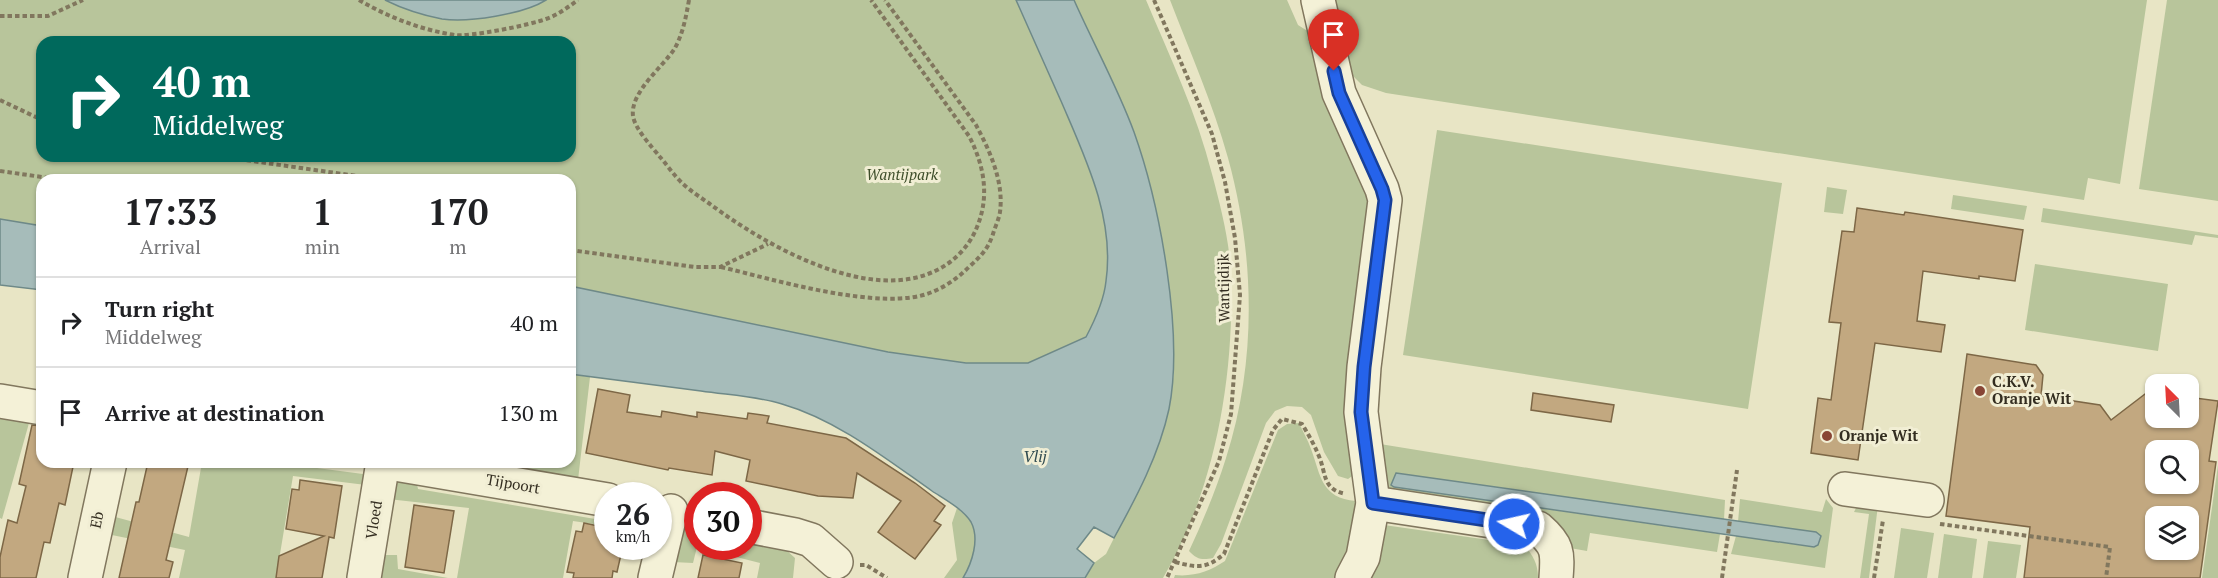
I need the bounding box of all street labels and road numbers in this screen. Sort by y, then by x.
street label: Wantijdijk [1212,253,1234,323]
street label: Tijpoort [485,468,542,498]
street label: Vloed [360,499,386,541]
street label: Eb [84,509,108,530]

